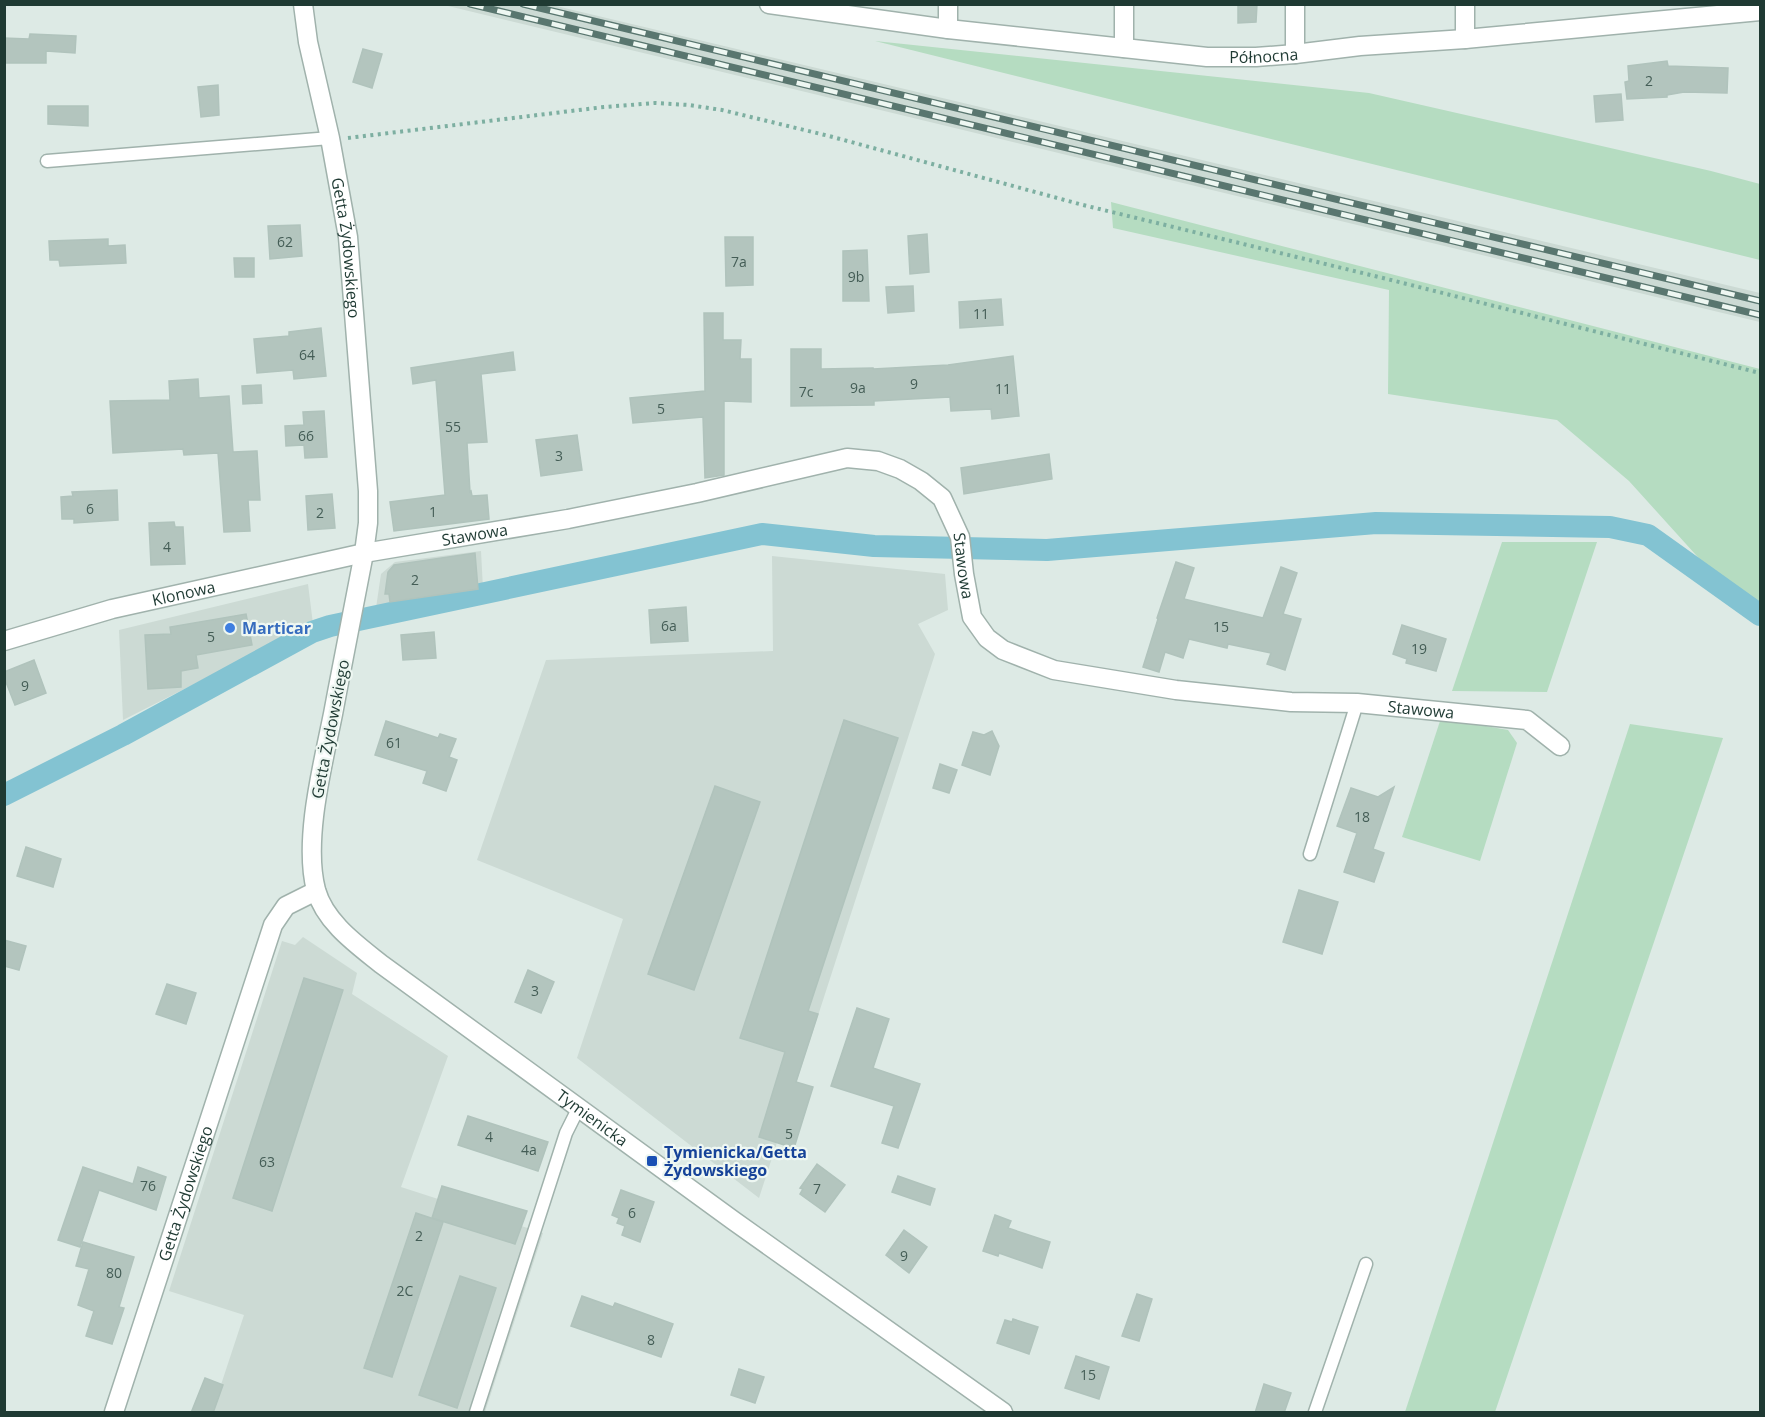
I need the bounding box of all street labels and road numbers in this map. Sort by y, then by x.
street label: Północna [1229,43,1299,68]
street label: Getta Żydowskiego [326,176,365,319]
street label: Stawowa [440,518,509,551]
street label: Stawowa [949,532,979,601]
street label: Klonowa [150,575,217,611]
street label: Getta Żydowskiego [306,657,354,801]
street label: Stawowa [1387,695,1455,724]
street label: Tymienicka [552,1084,632,1151]
street label: Getta Żydowskiego [153,1123,218,1264]

